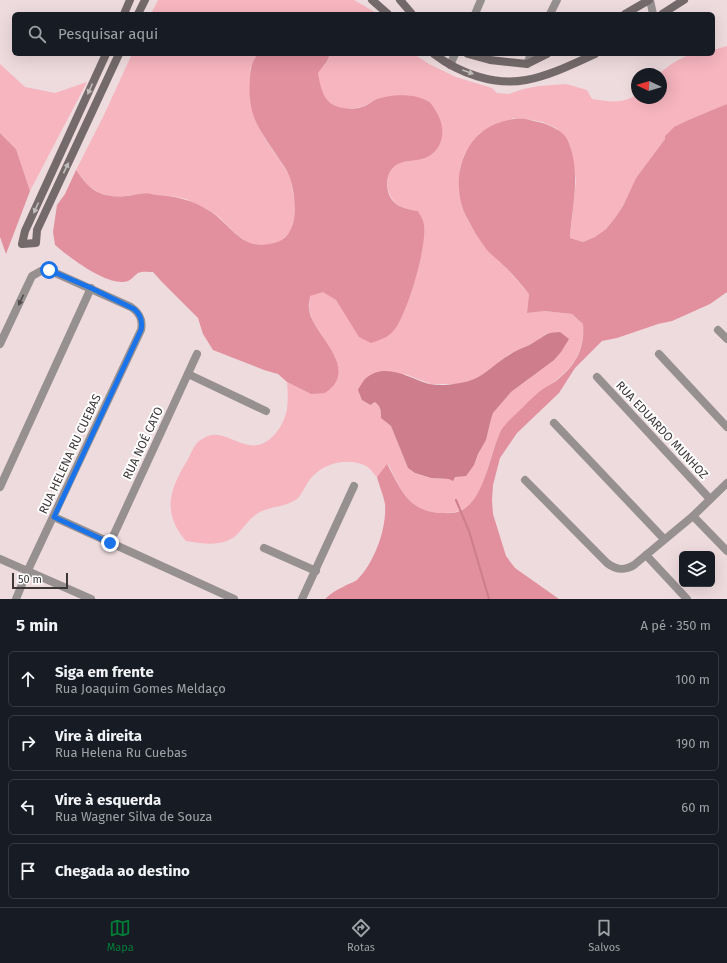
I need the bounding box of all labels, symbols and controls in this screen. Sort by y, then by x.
search box [12,12,715,56]
icon: search [26,23,48,45]
text: Pesquisar aqui [58,25,158,43]
north arrow [631,68,667,104]
one-way arrow [462,70,474,76]
one-way arrow [87,84,93,95]
one-way arrow [63,163,69,174]
one-way arrow [33,202,39,213]
route start [40,261,58,279]
one-way arrow [18,294,24,305]
street label: RUA EDUARDO MUNHOZ [613,378,711,482]
street label: RUA HELENA RU CUEBAS [36,392,104,516]
street label: RUA NOÉ CATO [119,404,166,481]
route end [101,534,119,552]
map controls [679,551,715,587]
button: layers [679,551,715,587]
scale bar [12,571,68,590]
text: 50 m [18,573,42,586]
text: 5 min [16,615,58,636]
text: A pé · 350 m [640,618,711,633]
text: Siga em frente [55,663,154,681]
icon: ahead [17,668,39,690]
text: 100 m [675,672,710,687]
text: Rua Joaquim Gomes Meldaço [55,681,226,696]
text: Vire à direita [55,727,142,745]
icon: right [17,732,39,754]
text: 190 m [676,736,710,751]
text: Rua Helena Ru Cuebas [55,745,187,760]
text: Vire à esquerda [55,791,161,809]
icon: left [17,796,39,818]
text: 60 m [681,800,710,815]
text: Rua Wagner Silva de Souza [55,809,212,824]
icon: arrive [17,860,39,882]
text: Chegada ao destino [55,862,190,880]
tab: Mapa [107,917,134,954]
tab: Rotas [347,917,375,954]
tab: Salvos [588,917,620,954]

